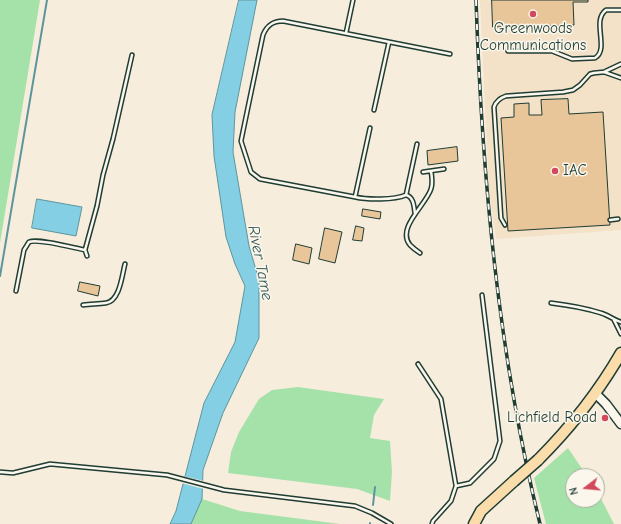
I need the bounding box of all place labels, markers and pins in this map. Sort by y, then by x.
marker: Greenwoods Communications [528,9,538,19]
place label: Greenwoods Communications [480,20,586,55]
place label: IAC [563,162,587,180]
marker: IAC [550,166,560,176]
place label: Lichfield Road [507,409,597,427]
marker: Lichfield Road [600,413,610,423]

